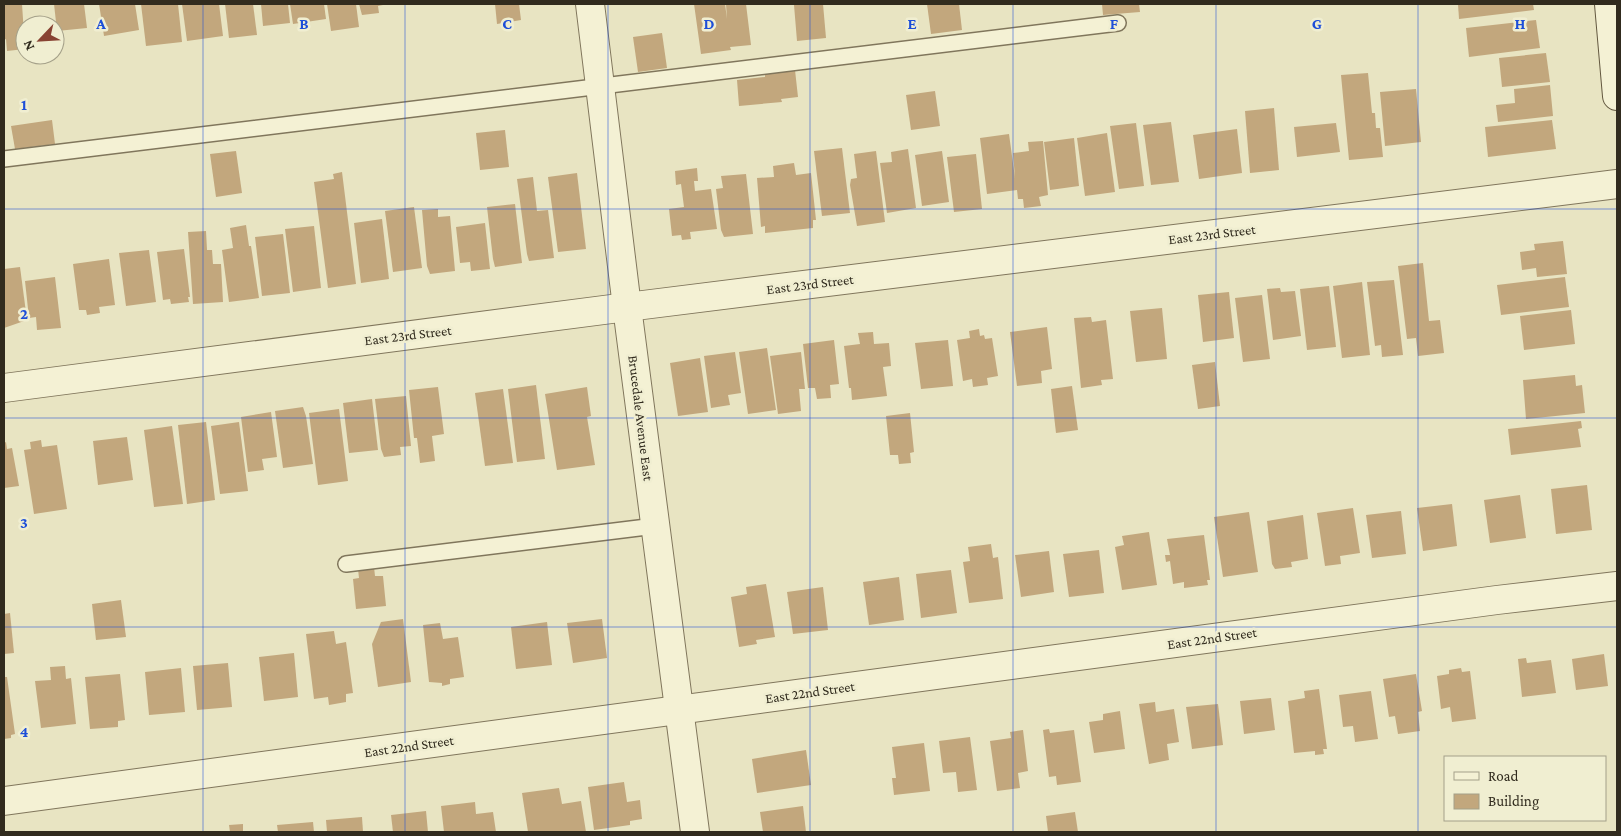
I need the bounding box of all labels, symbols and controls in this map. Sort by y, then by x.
north arrow [15,15,65,65]
text: A [95,15,106,32]
text: B [299,15,309,32]
text: C [502,15,512,32]
text: D [703,15,715,32]
text: E [907,15,917,32]
text: F [1110,15,1119,32]
text: G [1312,15,1322,32]
text: H [1515,15,1526,32]
text: N [19,37,37,53]
text: 1 [21,96,27,113]
street label: East 23rd Street [1168,221,1257,247]
street label: East 23rd Street [766,271,855,297]
text: 2 [20,305,28,322]
street label: East 23rd Street [364,322,453,348]
street label: Brucedale Avenue East [625,354,657,482]
text: 3 [20,514,28,531]
street label: East 22nd Street [1166,624,1258,652]
street label: East 22nd Street [764,678,856,706]
text: 4 [20,723,29,740]
street label: East 22nd Street [363,732,455,760]
legend [1444,756,1606,821]
text: Road [1488,768,1519,784]
text: Building [1488,793,1539,810]

